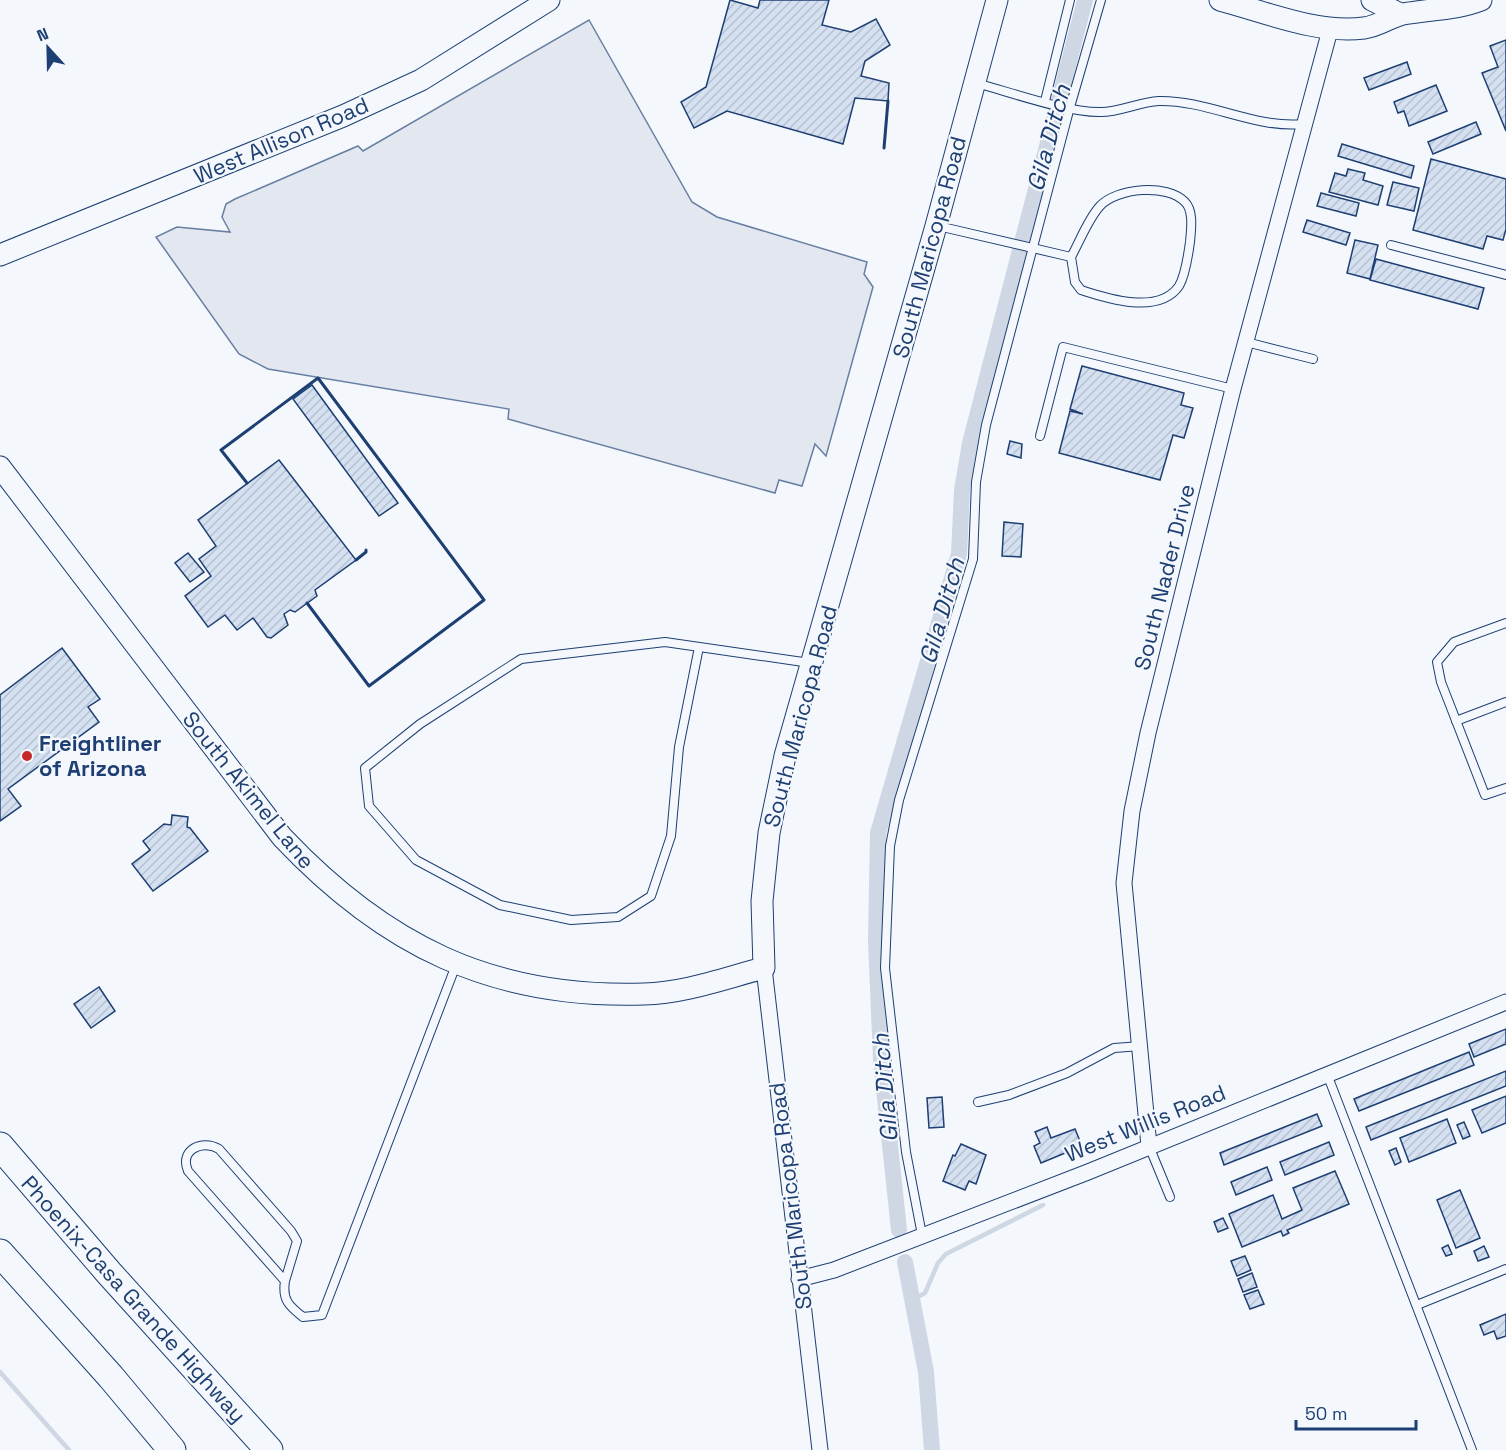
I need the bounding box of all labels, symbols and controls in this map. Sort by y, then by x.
north arrow [18,18,78,78]
text: N [34,23,51,46]
water label: Gila Ditch [1019,80,1078,195]
street label: West Allison Road [189,91,373,189]
street label: South Maricopa Road [886,133,972,361]
street label: South Nader Drive [1127,481,1201,673]
water label: Gila Ditch [912,553,972,668]
street label: South Maricopa Road [757,602,843,830]
street label: South Akimel Lane [177,706,321,874]
place label: Freightliner of Arizona [39,729,162,782]
marker: Freightliner of Arizona [20,749,34,763]
water label: Gila Ditch [864,1031,905,1144]
street label: West Willis Road [1060,1078,1230,1168]
street label: South Maricopa Road [762,1081,818,1311]
street label: Phoenix-Casa Grande Highway [16,1170,252,1428]
scale bar [1296,1393,1416,1431]
text: 50 m [1305,1402,1347,1425]

